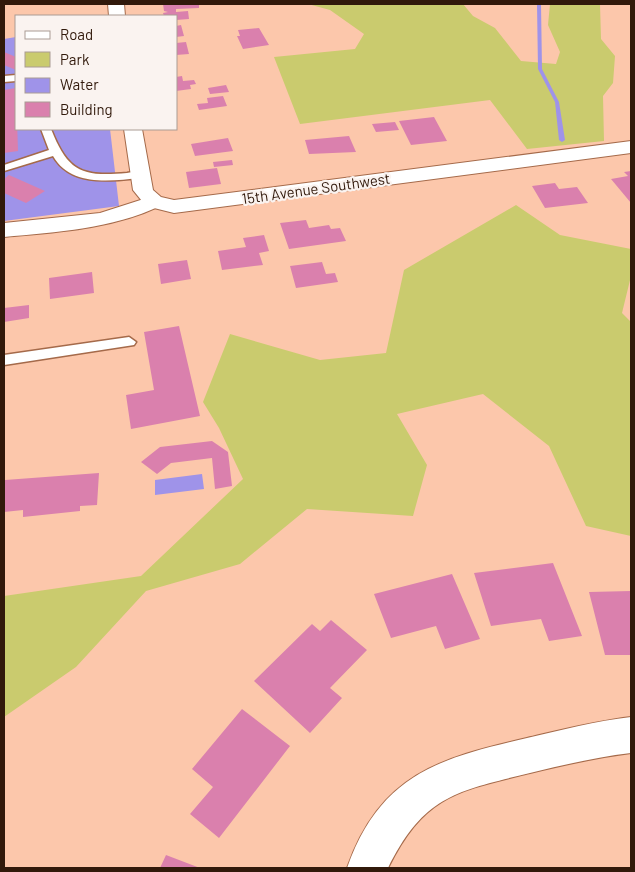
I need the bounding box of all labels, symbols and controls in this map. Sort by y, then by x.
legend [15,15,178,130]
text: Road [60,25,93,43]
text: Park [60,50,90,68]
text: Water [60,75,99,93]
text: Building [60,100,113,118]
street label: 15th Avenue Southwest [241,169,391,207]

